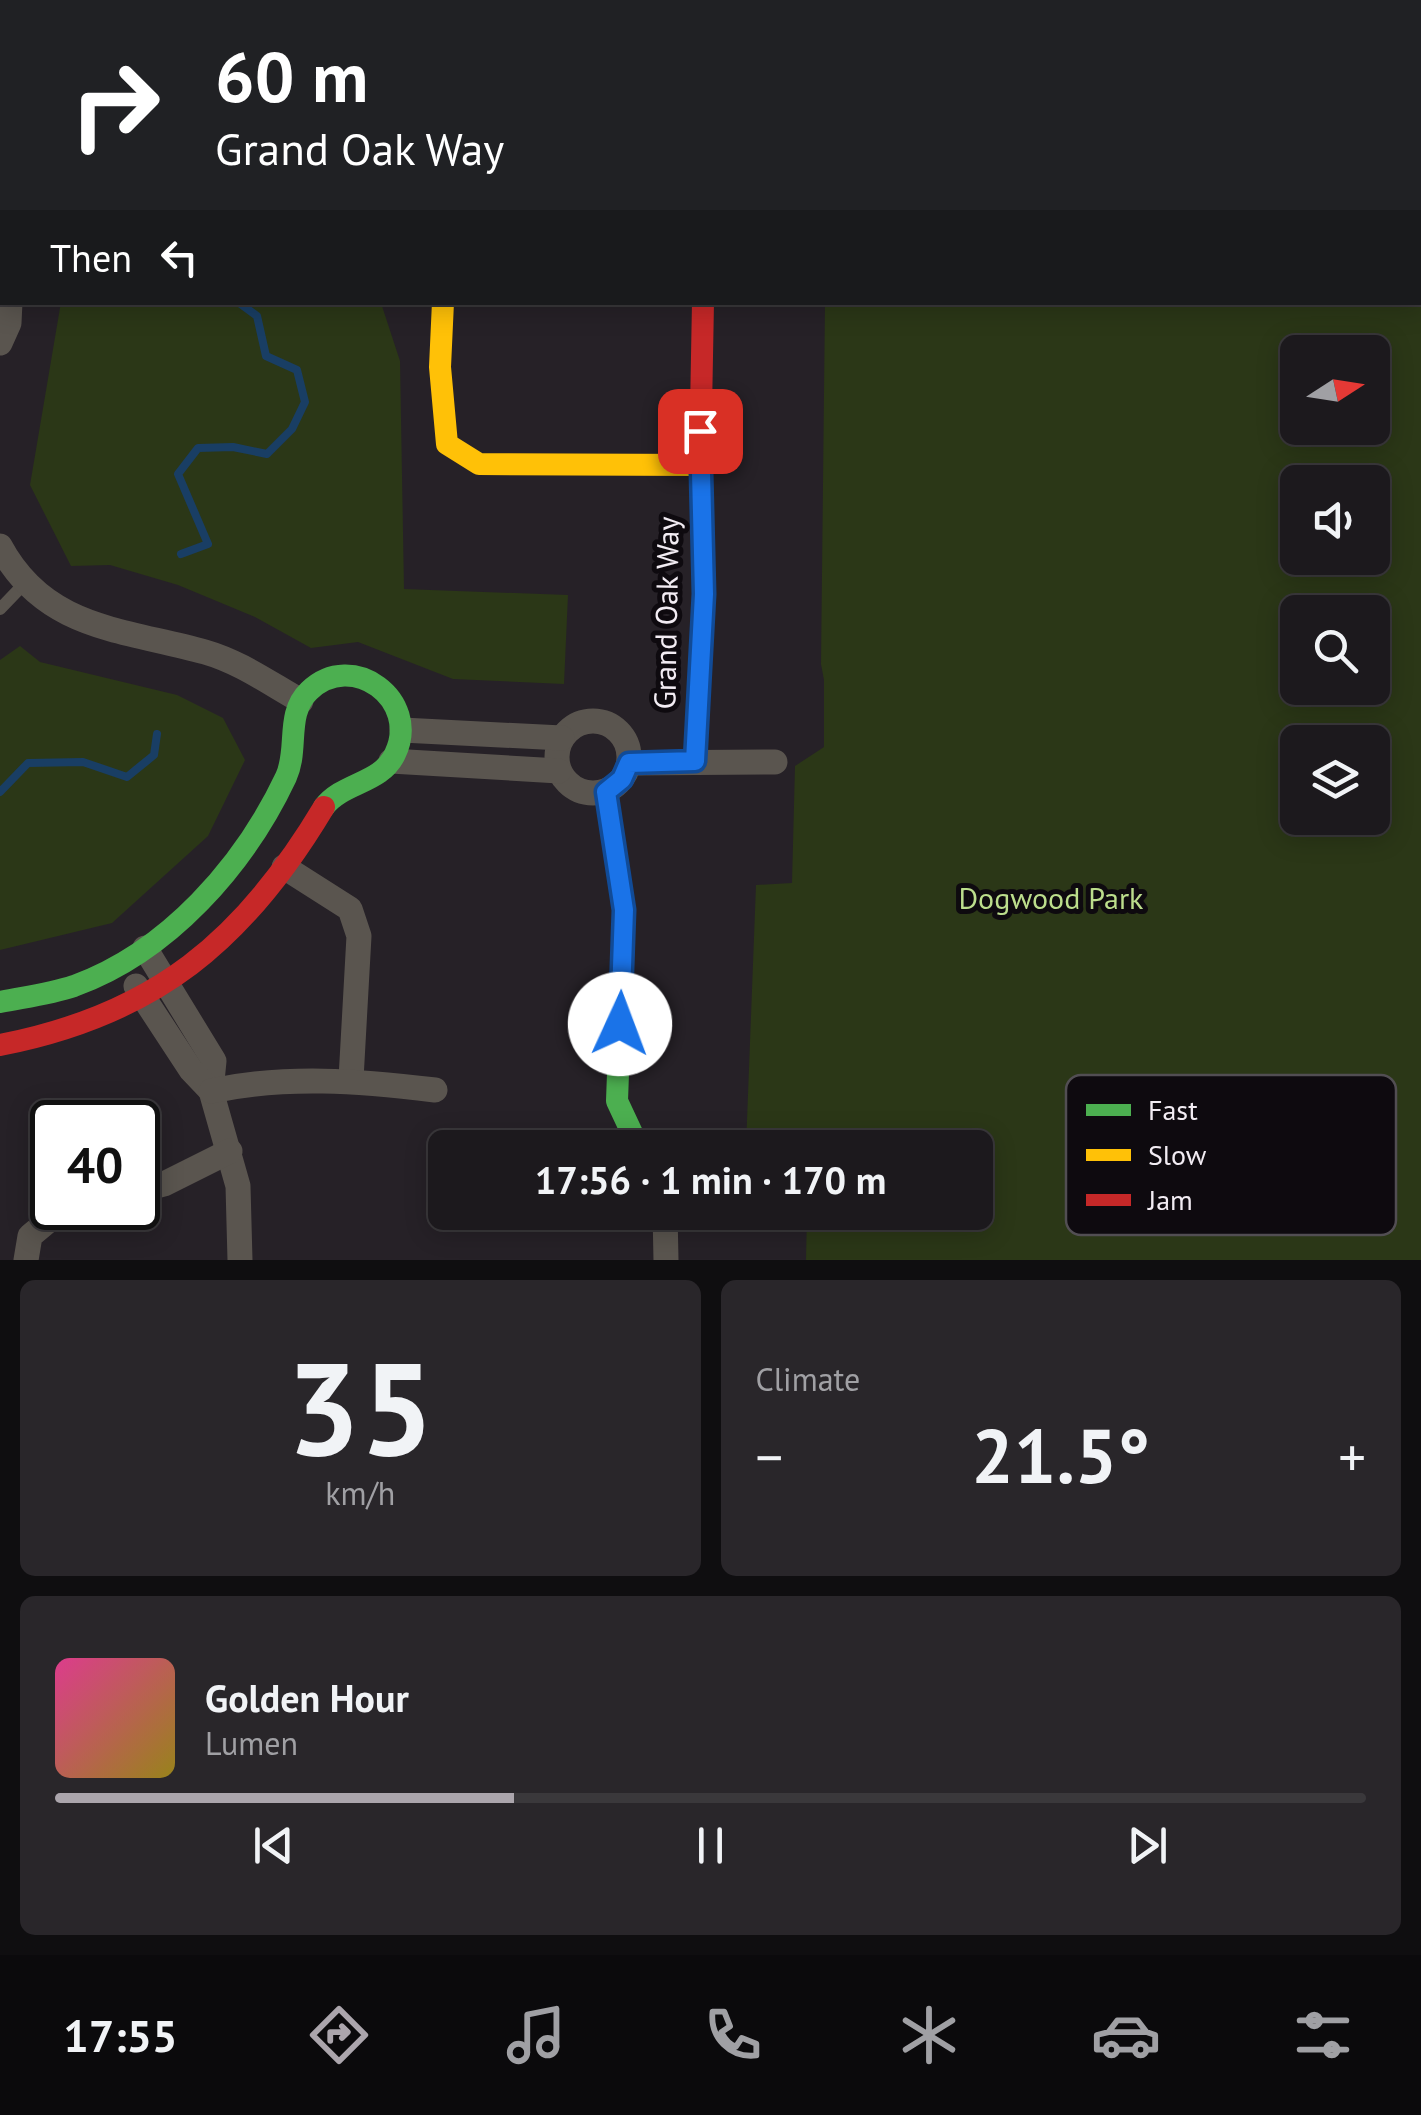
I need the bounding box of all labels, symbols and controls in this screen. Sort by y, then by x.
text: 60 m [215,31,368,121]
icon: right [50,40,180,170]
text: Grand Oak Way [215,119,504,177]
icon: left [152,230,207,285]
text: Then [50,233,132,282]
north arrow [1280,335,1390,445]
map controls [1280,335,1390,835]
pin [658,389,743,474]
icon: arrive [673,404,728,459]
button: sound [1280,465,1390,575]
street label: Grand Oak Way [644,516,687,710]
button: search [1280,595,1390,705]
button: layers [1280,725,1390,835]
park label: Dogwood Park [958,878,1144,917]
position arrow [568,972,672,1076]
legend [1066,1075,1396,1235]
text: Fast [1148,1091,1198,1128]
speed limit sign: 40 [30,1100,160,1230]
text: Slow [1148,1136,1207,1173]
text: 17:56 · 1 min · 170 m [535,1155,886,1204]
text: Jam [1147,1181,1193,1218]
text: 35 [287,1323,434,1491]
text: Climate [756,1358,860,1400]
text: 21.5° [971,1407,1150,1504]
text: − [756,1421,783,1492]
text: + [1338,1421,1366,1492]
text: km/h [325,1472,395,1514]
text: Golden Hour [205,1673,409,1722]
text: Lumen [205,1722,298,1764]
icon: previous [246,1818,301,1873]
icon: pause [683,1818,738,1873]
icon: next [1120,1818,1175,1873]
icon: directions [304,2000,374,2070]
icon: music [501,2000,571,2070]
icon: phone [698,2000,768,2070]
icon: climate [894,2000,964,2070]
icon: car [1091,2000,1161,2070]
icon: filters [1288,2000,1358,2070]
text: 17:55 [63,2006,178,2064]

